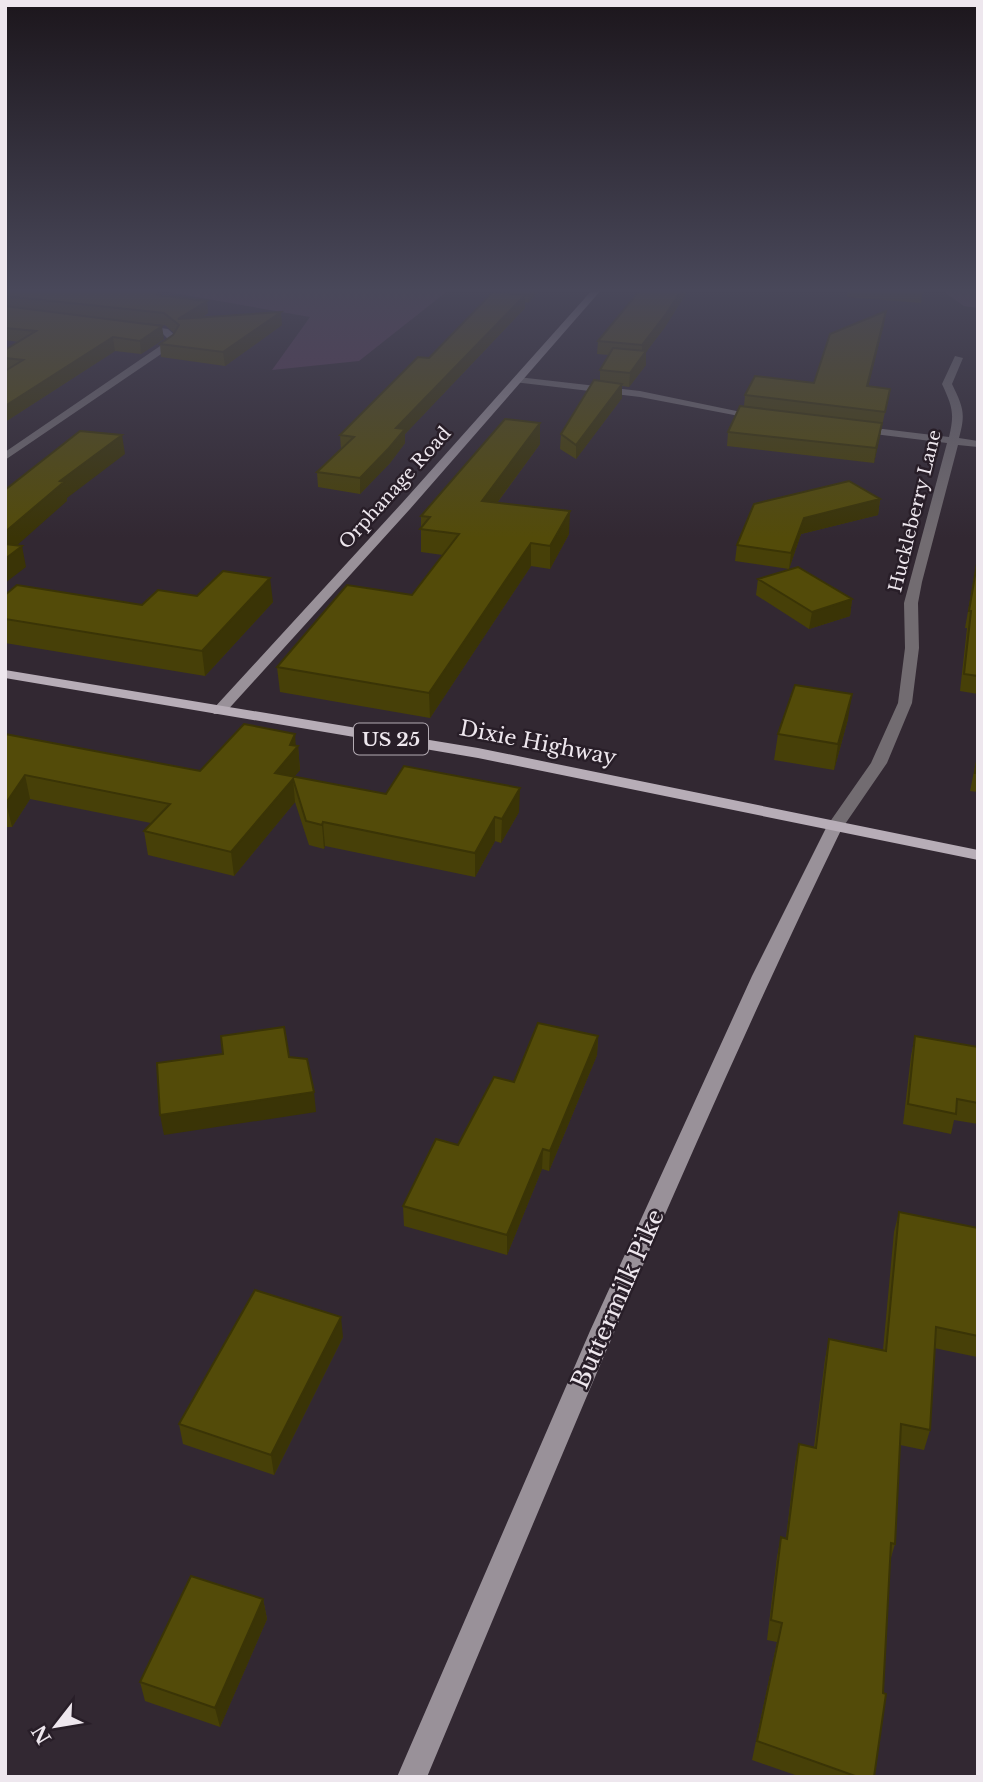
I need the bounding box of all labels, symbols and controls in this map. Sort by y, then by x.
street label: Orphanage Road [334,422,456,554]
street label: Huckleberry Lane [884,428,946,594]
street label: Dixie Highway [457,715,619,771]
road number: US 25 [354,724,428,754]
street label: Buttermilk Pike [565,1205,670,1393]
north arrow [21,1691,91,1761]
text: N [27,1721,56,1748]

